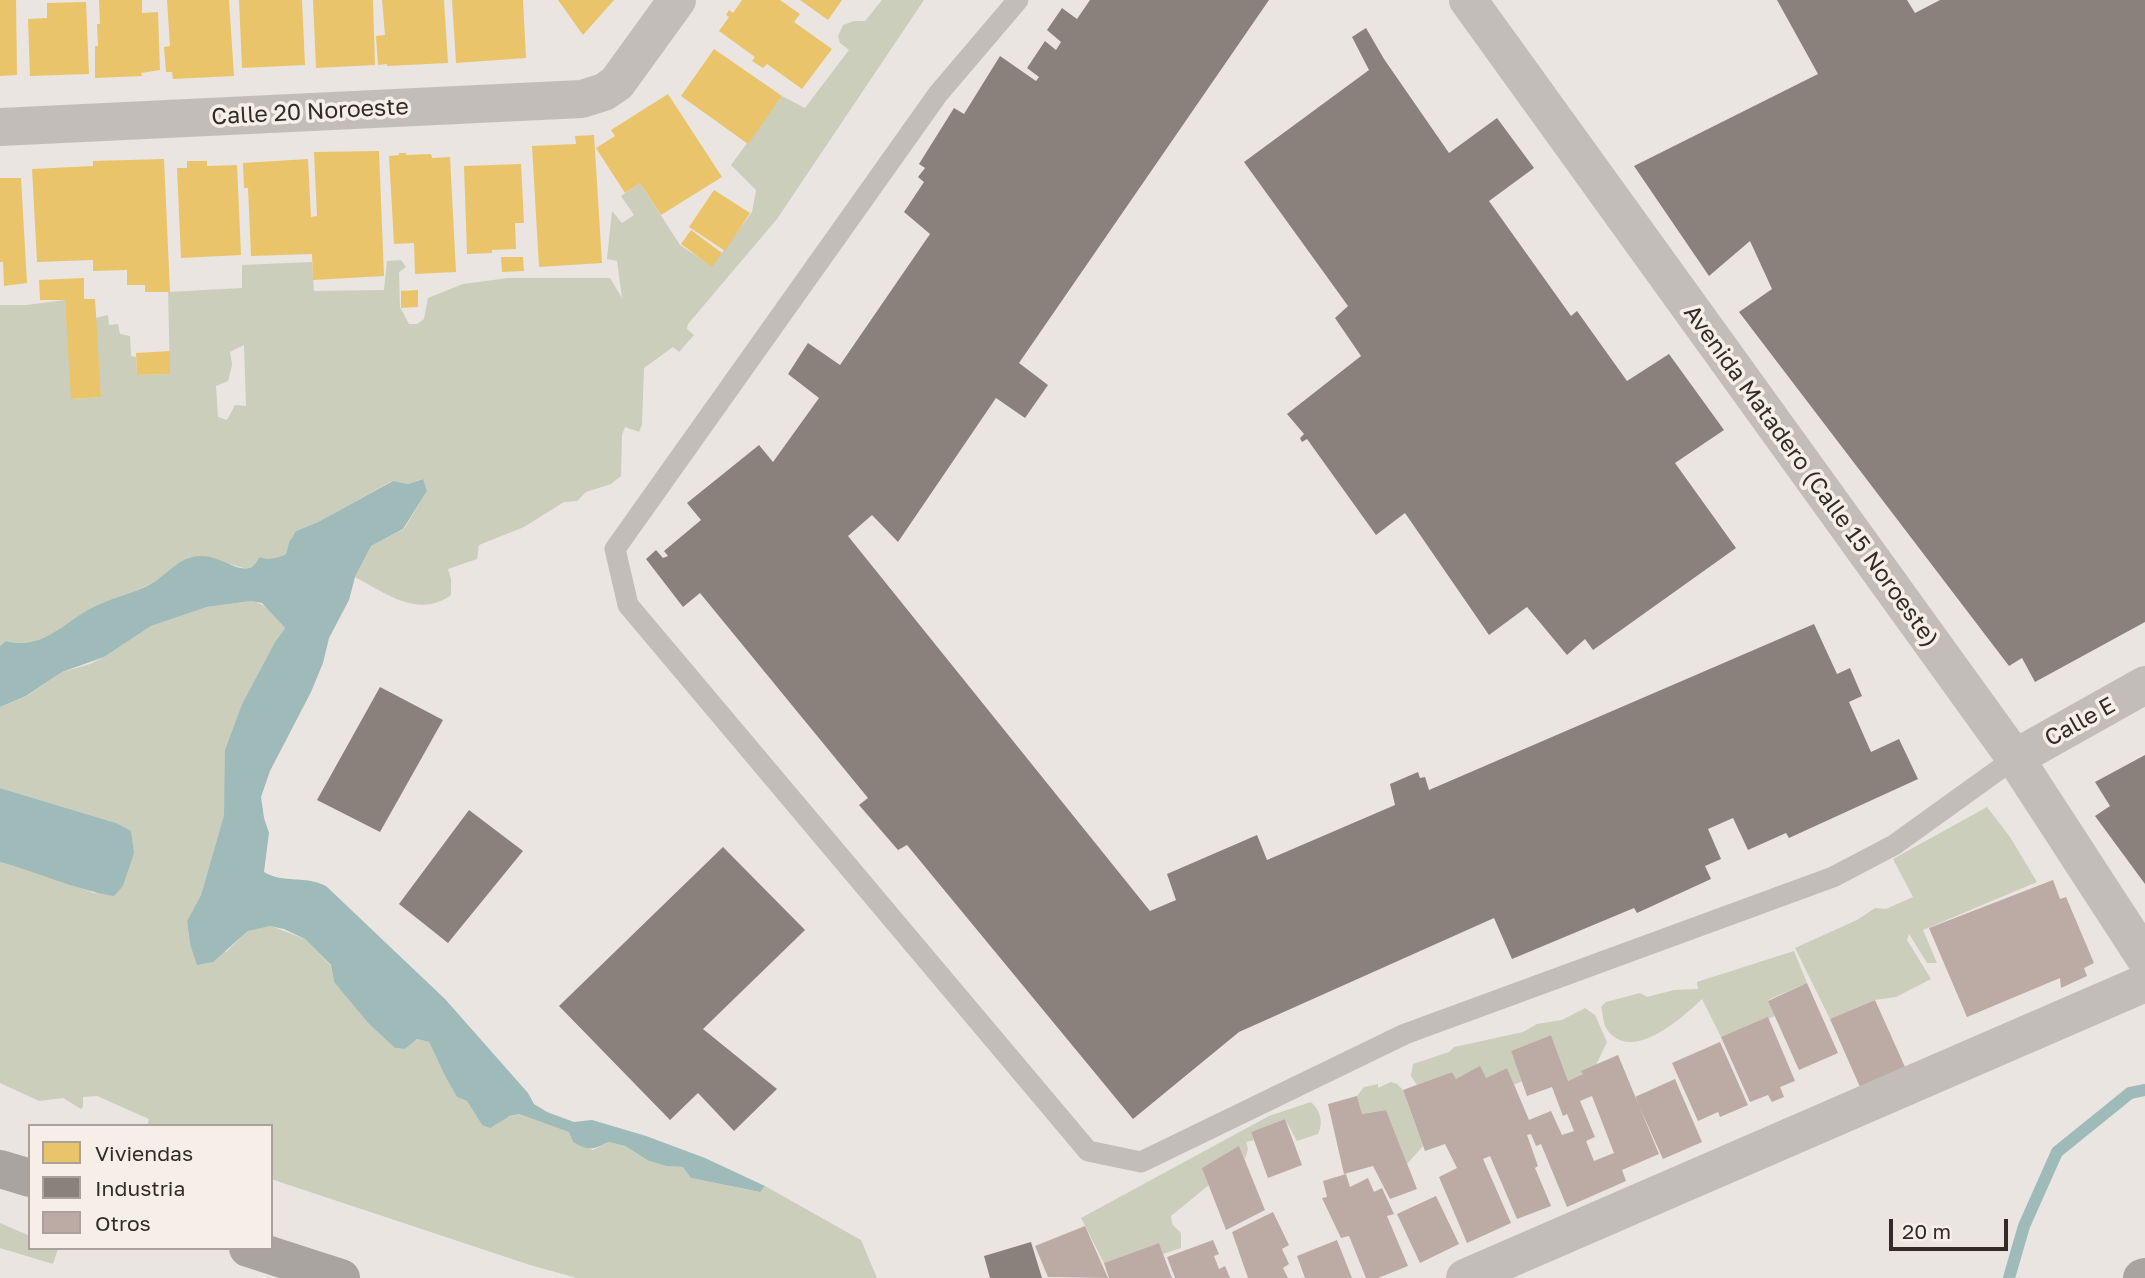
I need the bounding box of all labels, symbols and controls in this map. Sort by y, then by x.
street label: Calle 20 Noroeste [211,93,409,131]
street label: Avenida Matadero (Calle 15 Noroeste) [1678,300,1944,652]
street label: Calle E [2040,691,2120,753]
legend [28,1124,273,1250]
text: Viviendas [95,1140,193,1166]
text: Industria [95,1175,185,1201]
scale bar [1893,1204,2012,1248]
text: Otros [95,1210,151,1236]
text: 20 m [1902,1218,1951,1244]

